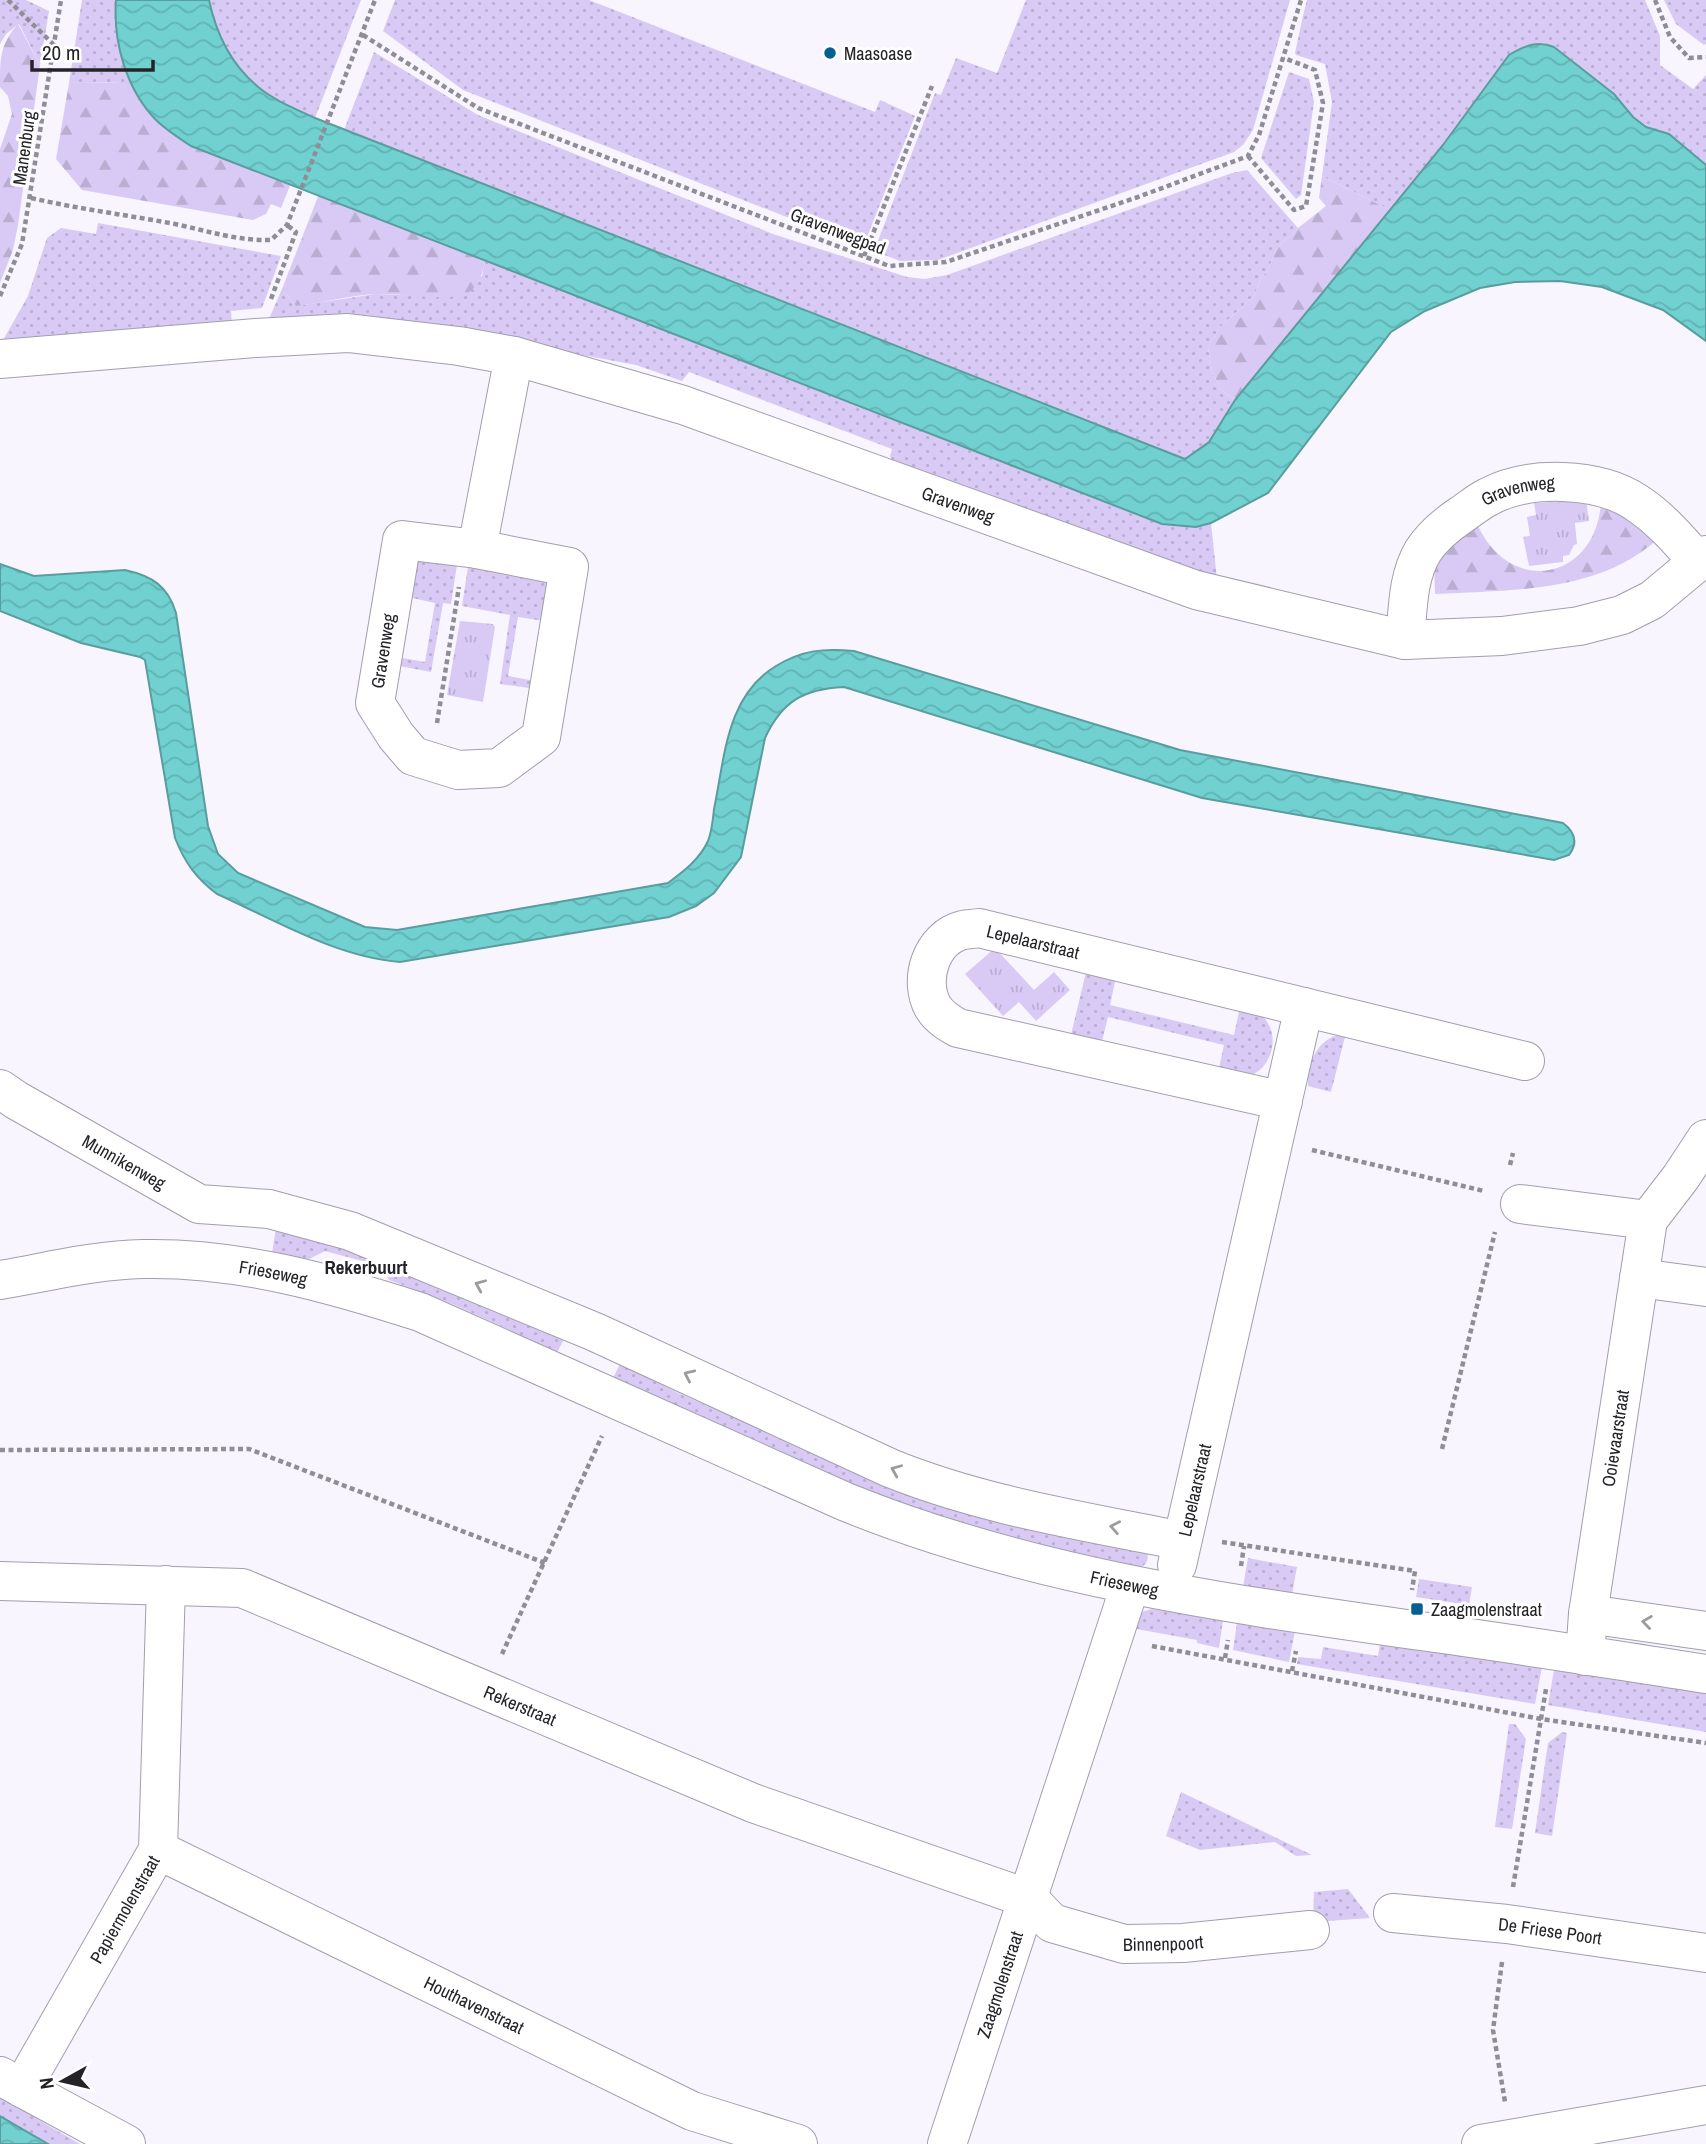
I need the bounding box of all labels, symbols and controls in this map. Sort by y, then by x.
scale bar [32,28,152,72]
text: 20 m [42,38,80,67]
place label: Maasoase [844,41,912,66]
marker: Maasoase [822,45,838,61]
street label: Manenburg [6,109,42,187]
street label: Gravenwegpad [787,201,889,261]
street label: Gravenweg [1476,469,1556,511]
street label: Gravenweg [918,480,999,529]
street label: Gravenweg [365,611,401,690]
street label: Lepelaarstraat [984,918,1082,965]
street label: Munnikenweg [78,1128,171,1196]
street label: Frieseweg [238,1253,311,1292]
district label: Rekerbuurt [324,1254,408,1280]
one-way arrow [475,1279,487,1293]
one-way arrow [684,1370,696,1384]
street label: Ooievaarstraat [1595,1388,1634,1488]
street label: Lepelaarstraat [1171,1441,1217,1539]
one-way arrow [890,1465,902,1479]
one-way arrow [1109,1521,1121,1536]
street label: Frieseweg [1088,1564,1161,1602]
place label: Zaagmolenstraat [1431,1597,1542,1622]
marker: Zaagmolenstraat [1409,1601,1425,1617]
one-way arrow [1641,1615,1653,1630]
street label: Rekerstraat [480,1679,560,1731]
street label: Papiermolenstraat [83,1851,165,1968]
street label: De Friese Poort [1497,1911,1603,1950]
street label: Zaagmolenstraat [970,1928,1029,2041]
street label: Binnenpoort [1123,1928,1204,1957]
street label: Houthavenstraat [420,1970,528,2040]
north arrow [28,2046,98,2116]
text: N [33,2076,60,2091]

